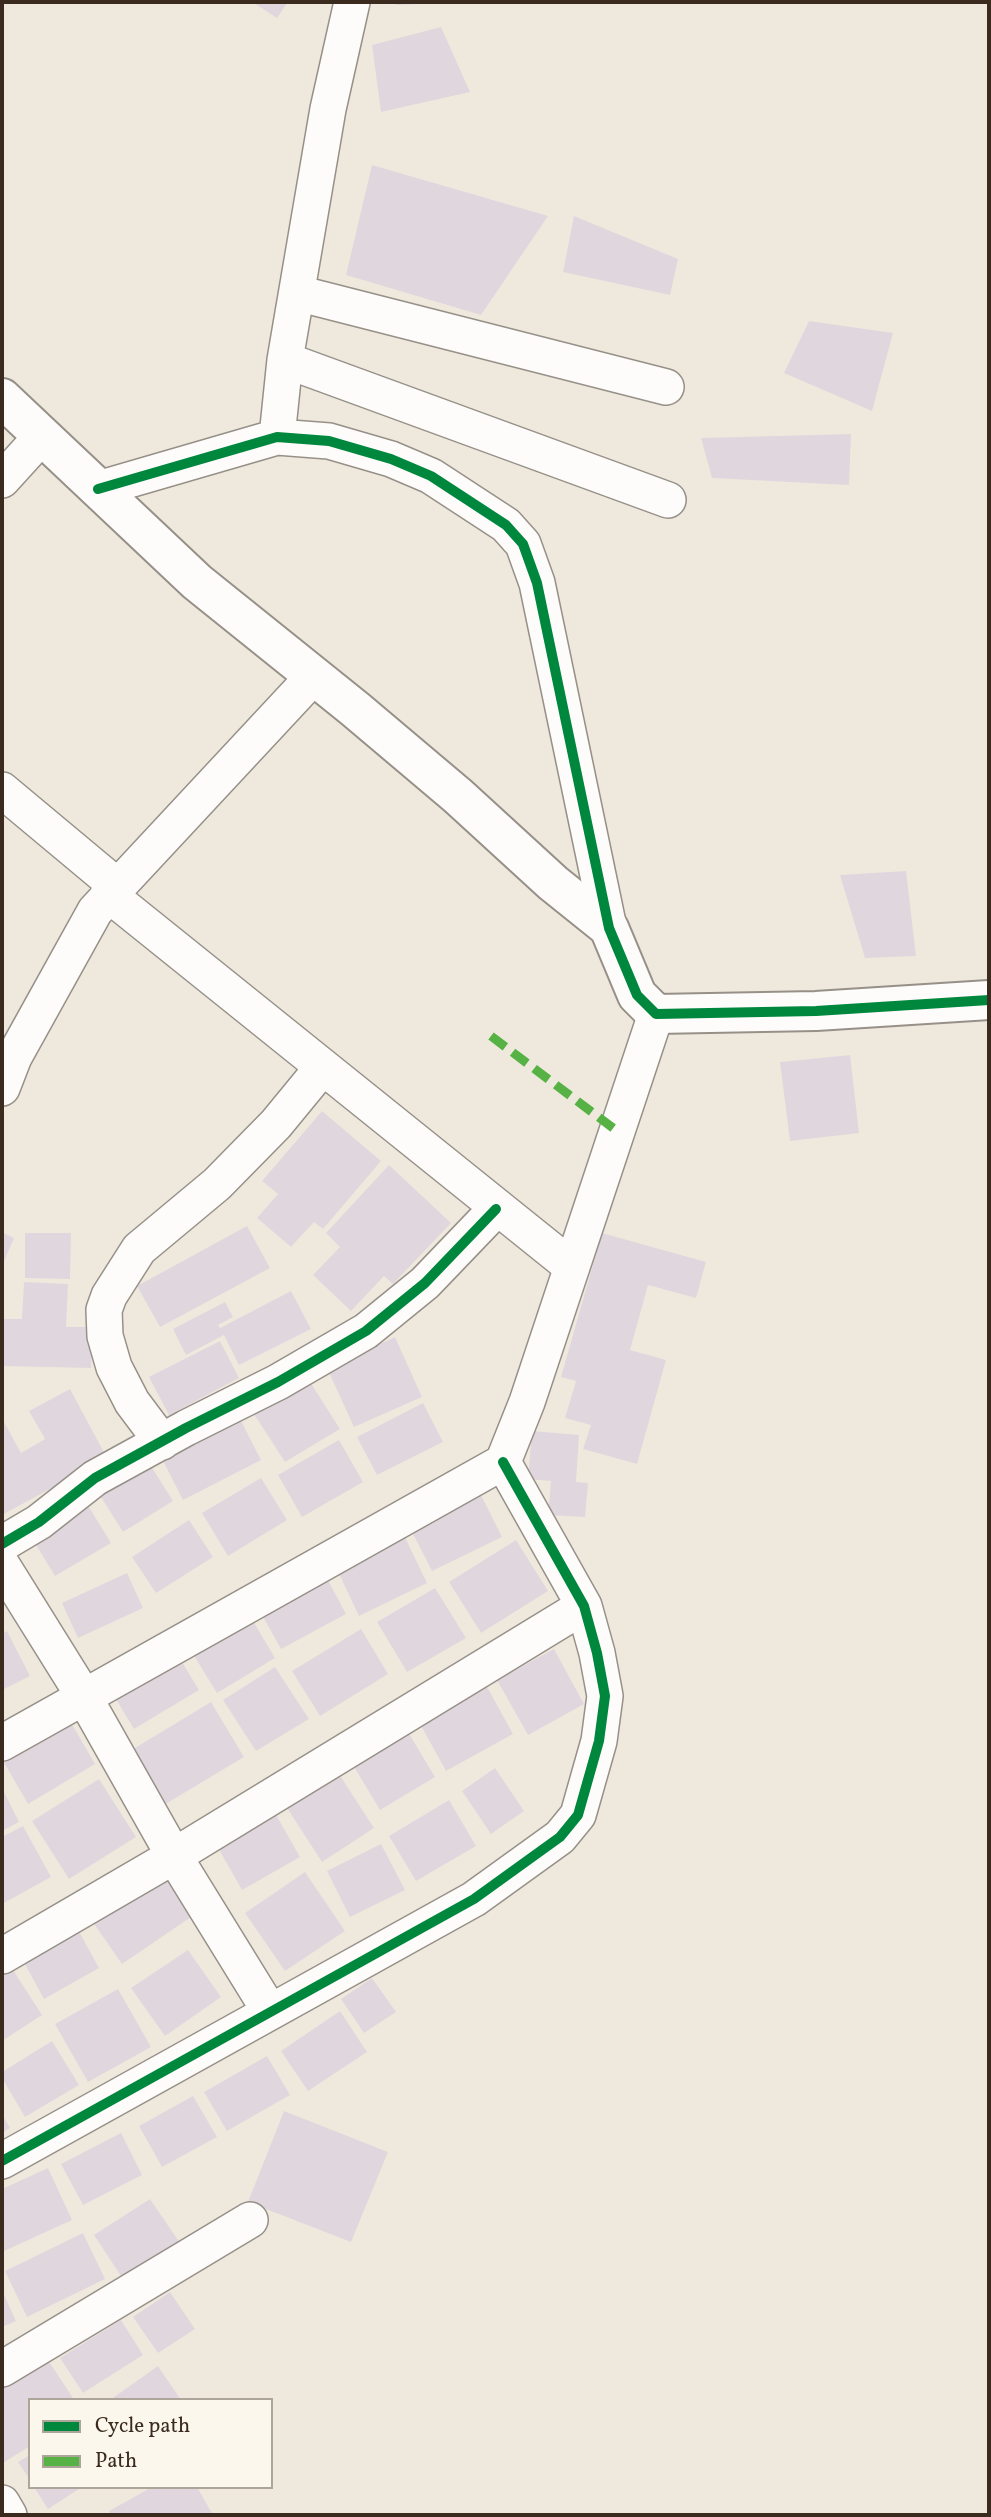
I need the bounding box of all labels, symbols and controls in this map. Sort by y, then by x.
legend [28,2398,273,2489]
text: Cycle path [95,2412,190,2441]
text: Path [95,2447,137,2476]

